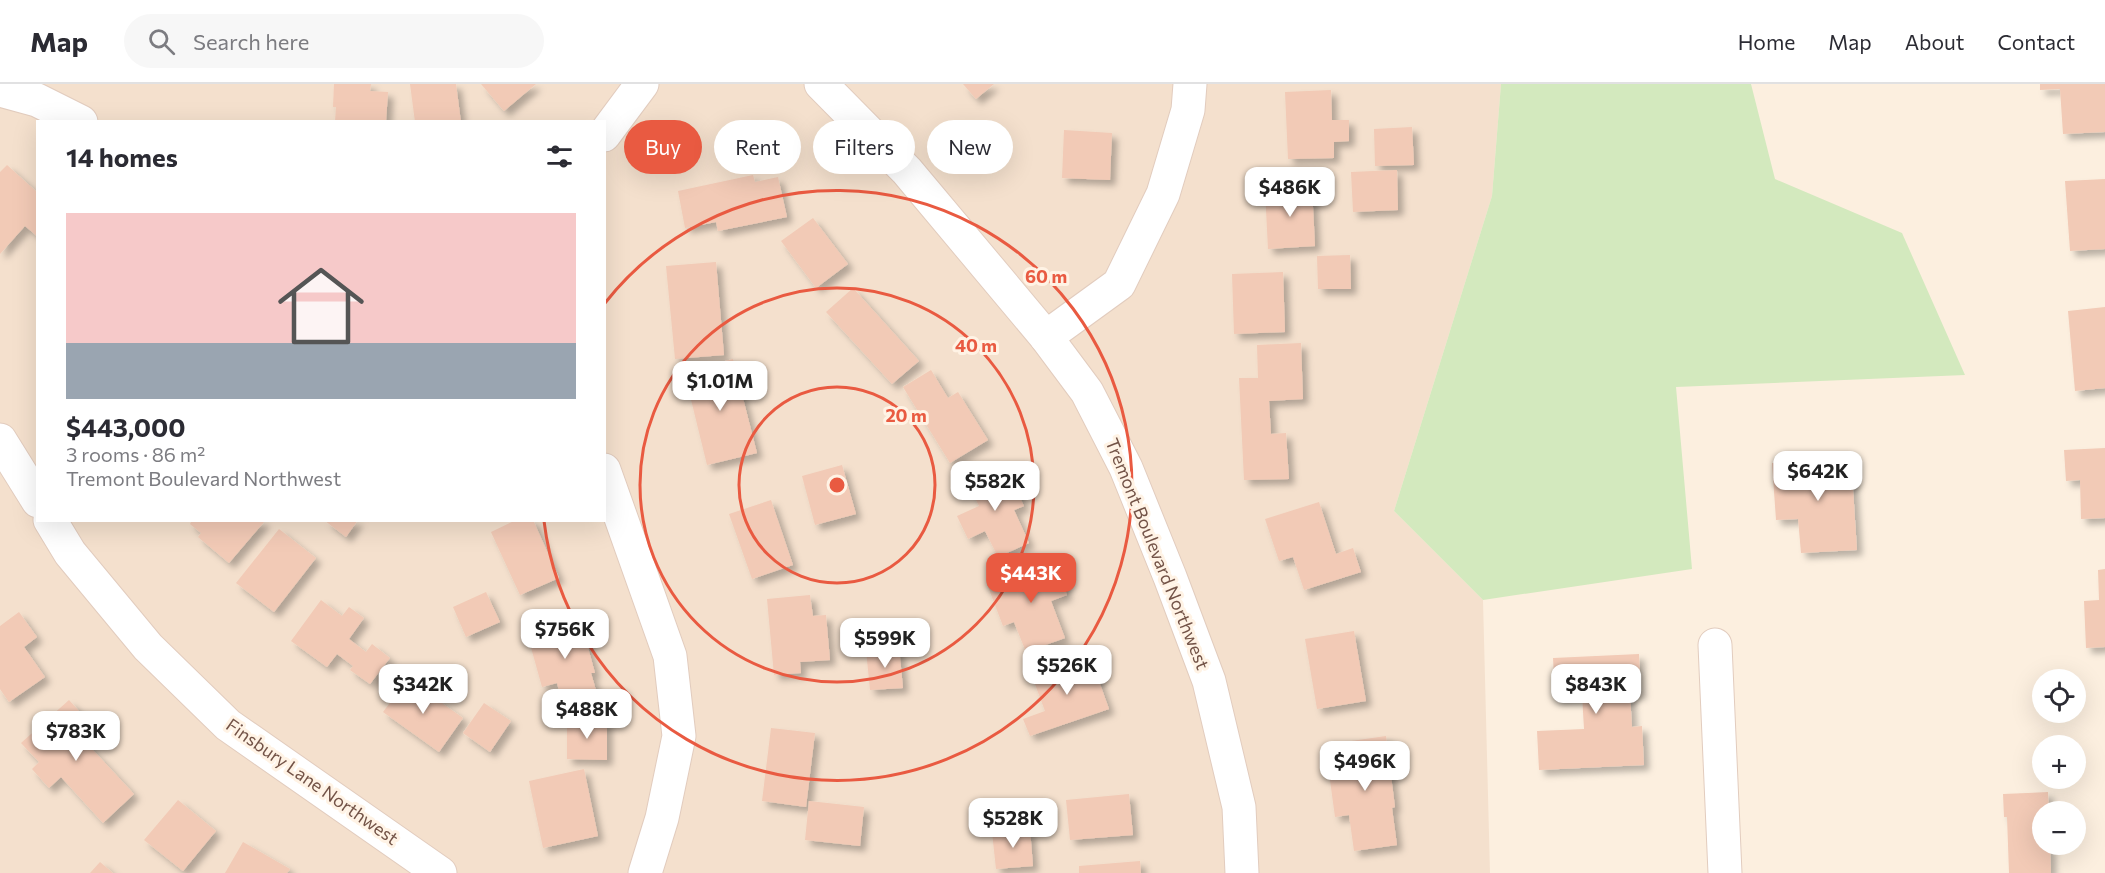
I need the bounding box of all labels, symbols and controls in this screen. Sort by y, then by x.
search box [124,14,544,68]
text: Map [30,24,88,58]
icon: search [145,25,178,58]
text: Search here [193,28,309,55]
text: Home [1738,29,1795,54]
text: Map [1828,29,1872,54]
text: About [1905,29,1964,54]
text: Contact [1997,29,2075,54]
chip: Buy [624,120,702,174]
chip: Rent [714,120,801,174]
chip: Filters [813,120,915,174]
chip: New [927,120,1013,174]
icon: filters [543,140,576,173]
text: 14 homes [66,141,178,172]
pin: $486K [1248,167,1332,218]
text: $486K [1259,174,1321,198]
icon: home [267,252,375,360]
text: 60 m [1025,265,1067,287]
text: 40 m [955,334,997,356]
pin: $1.01M [671,361,769,412]
text: $1.01M [686,368,754,392]
text: 20 m [885,404,927,426]
text: $443,000 [66,411,186,442]
street label: Tremont Boulevard Northwest [1101,435,1215,673]
text: 3 rooms · 86 m² [66,442,205,466]
pin: $642K [1776,451,1860,502]
text: $642K [1787,458,1849,482]
pin: $582K [953,461,1037,512]
text: Tremont Boulevard Northwest [66,466,341,490]
text: $582K [965,468,1025,492]
centre of rings [827,475,847,495]
pin: $443K [989,553,1073,604]
text: $443K [1000,560,1062,584]
pin: $756K [523,609,607,660]
text: $756K [535,616,595,640]
pin: $599K [843,618,927,669]
text: $599K [854,625,916,649]
pin: $526K [1025,645,1109,696]
text: $526K [1037,652,1097,676]
pin: $342K [381,664,465,715]
pin: $843K [1554,664,1638,715]
map controls [2032,669,2086,855]
button: locate [2032,669,2086,723]
text: $342K [393,671,453,695]
text: $843K [1565,671,1627,695]
pin: $488K [545,689,629,740]
text: $488K [556,696,618,720]
pin: $783K [34,711,118,762]
street label: Finsbury Lane Northwest [222,713,403,849]
text: $783K [46,718,106,742]
button: + [2032,735,2086,789]
pin: $496K [1323,741,1407,792]
text: $496K [1334,748,1396,772]
pin: $528K [971,798,1055,849]
button: − [2032,801,2086,855]
text: $528K [983,805,1043,829]

